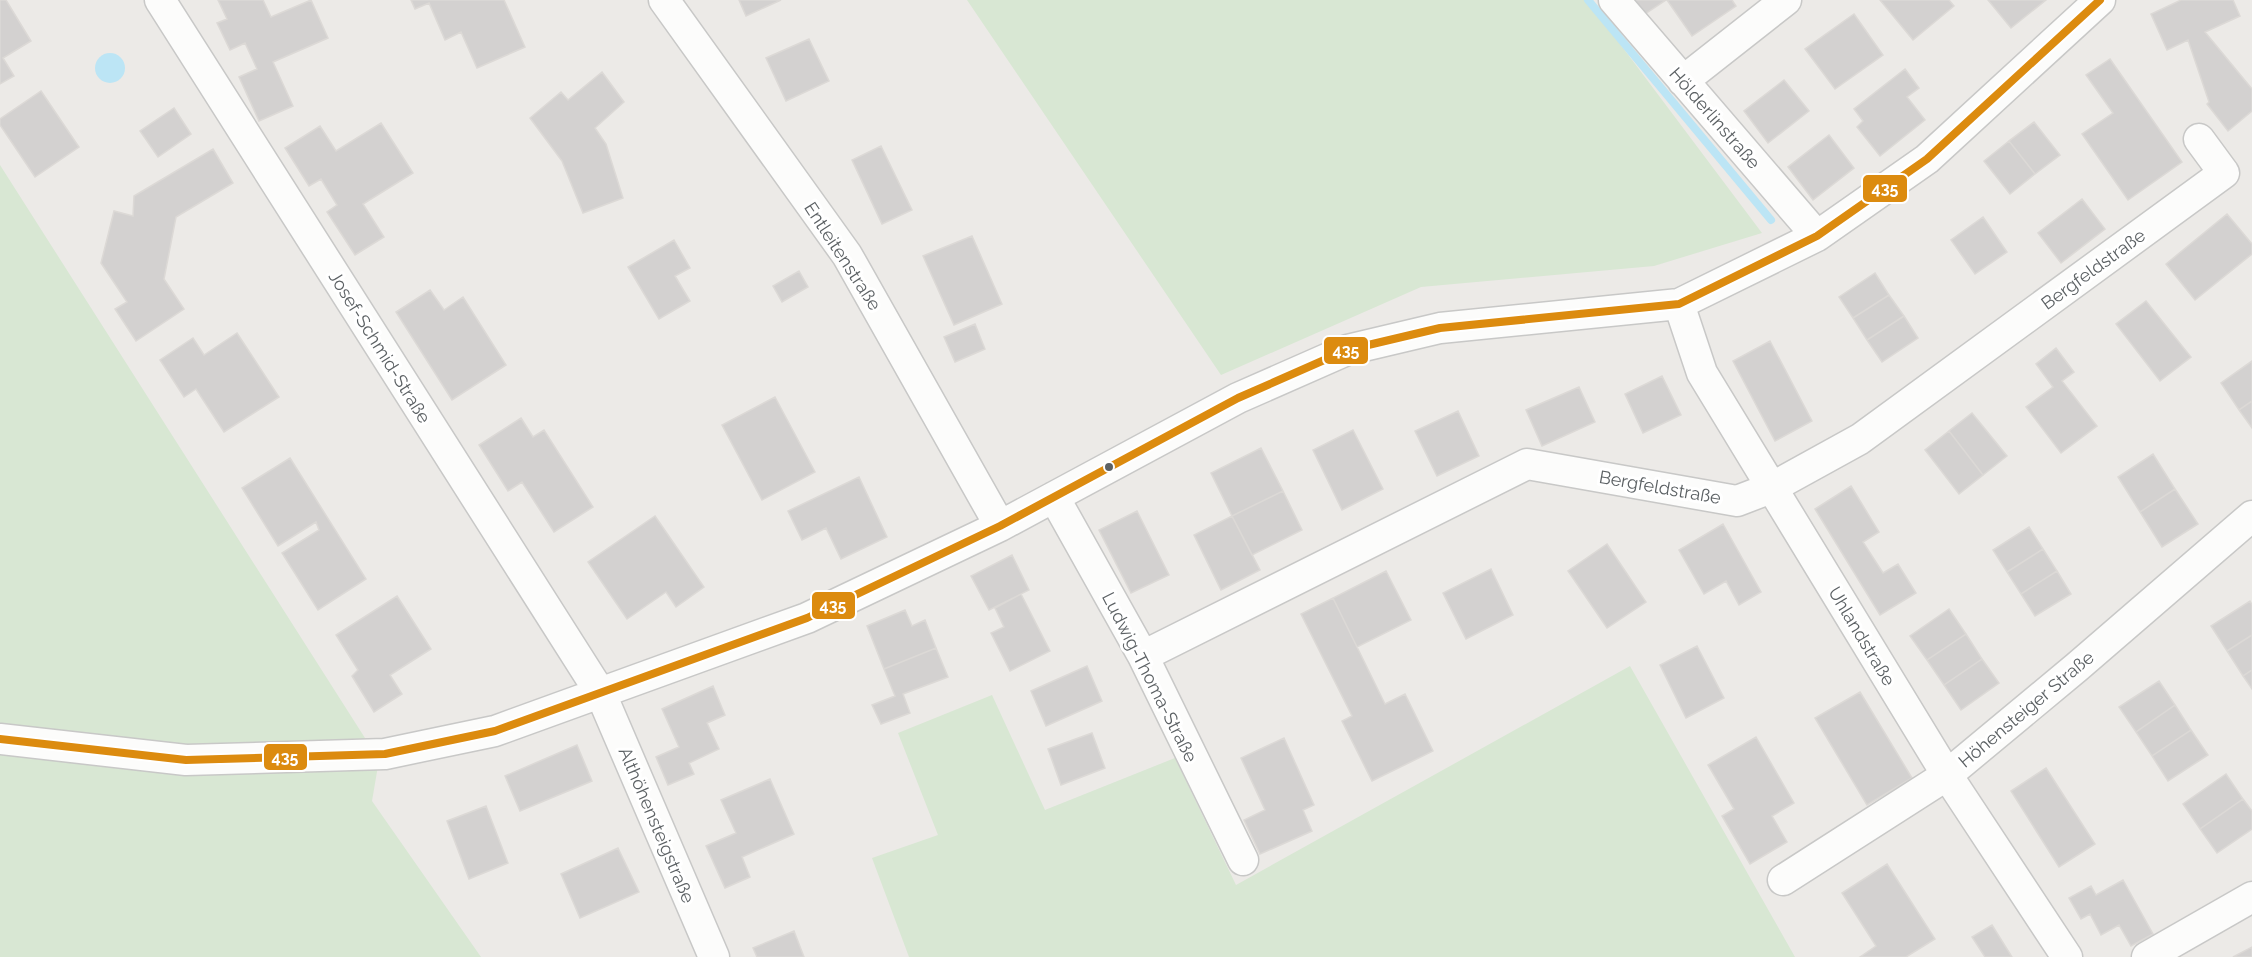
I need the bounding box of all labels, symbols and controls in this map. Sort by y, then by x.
street label: Hölderlinstraße [1665,63,1765,173]
line badge: 435 [1862,174,1908,203]
text: 435 [1872,179,1899,198]
street label: Entleitenstraße [800,198,886,314]
street label: Bergfeldstraße [2037,224,2149,314]
street label: Josef-Schmid-Straße [325,267,436,427]
line badge: 435 [1323,336,1369,365]
text: 435 [1333,341,1360,360]
unlabelled marker [1103,461,1115,473]
street label: Bergfeldstraße [1597,466,1723,508]
street label: Uhlandstraße [1824,583,1900,690]
street label: Ludwig-Thoma-Straße [1098,588,1202,766]
line badge: 435 [811,591,856,620]
text: 435 [820,596,847,615]
street label: Höhensteiger Straße [1954,646,2098,772]
line badge: 435 [263,743,308,771]
street label: Althöhensteigstraße [615,744,700,907]
text: 435 [272,748,299,767]

